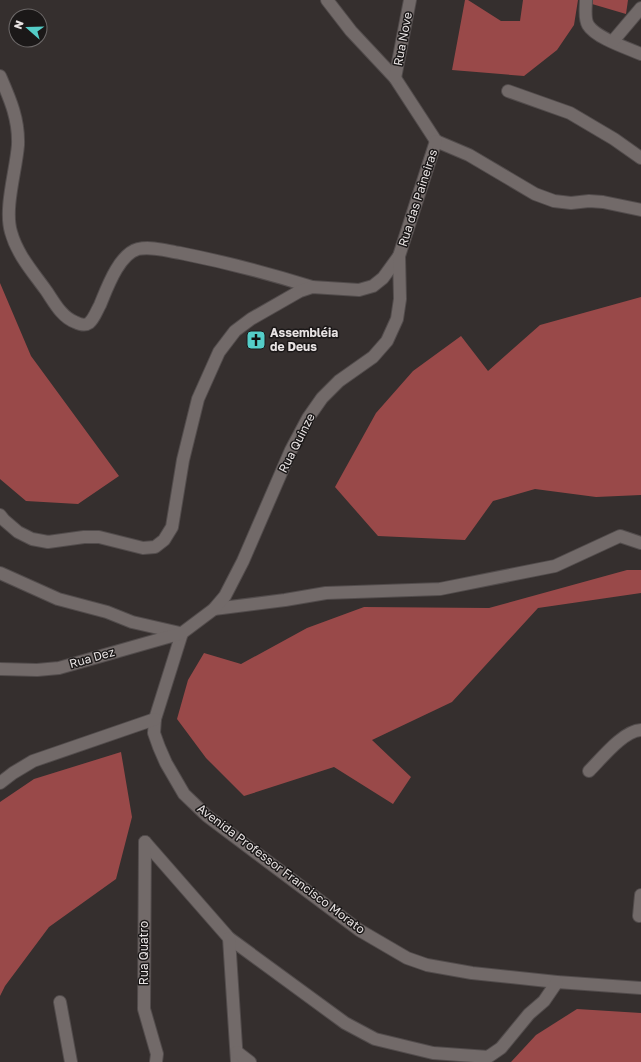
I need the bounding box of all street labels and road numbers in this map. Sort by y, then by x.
street label: Rua Nove [390,11,415,67]
street label: Rua das Paineiras [395,147,440,248]
street label: Rua Quinze [275,410,318,475]
street label: Rua Dez [67,644,116,671]
street label: Avenida Professor Francisco Morato [194,801,368,937]
street label: Rua Quatro [136,921,151,985]

